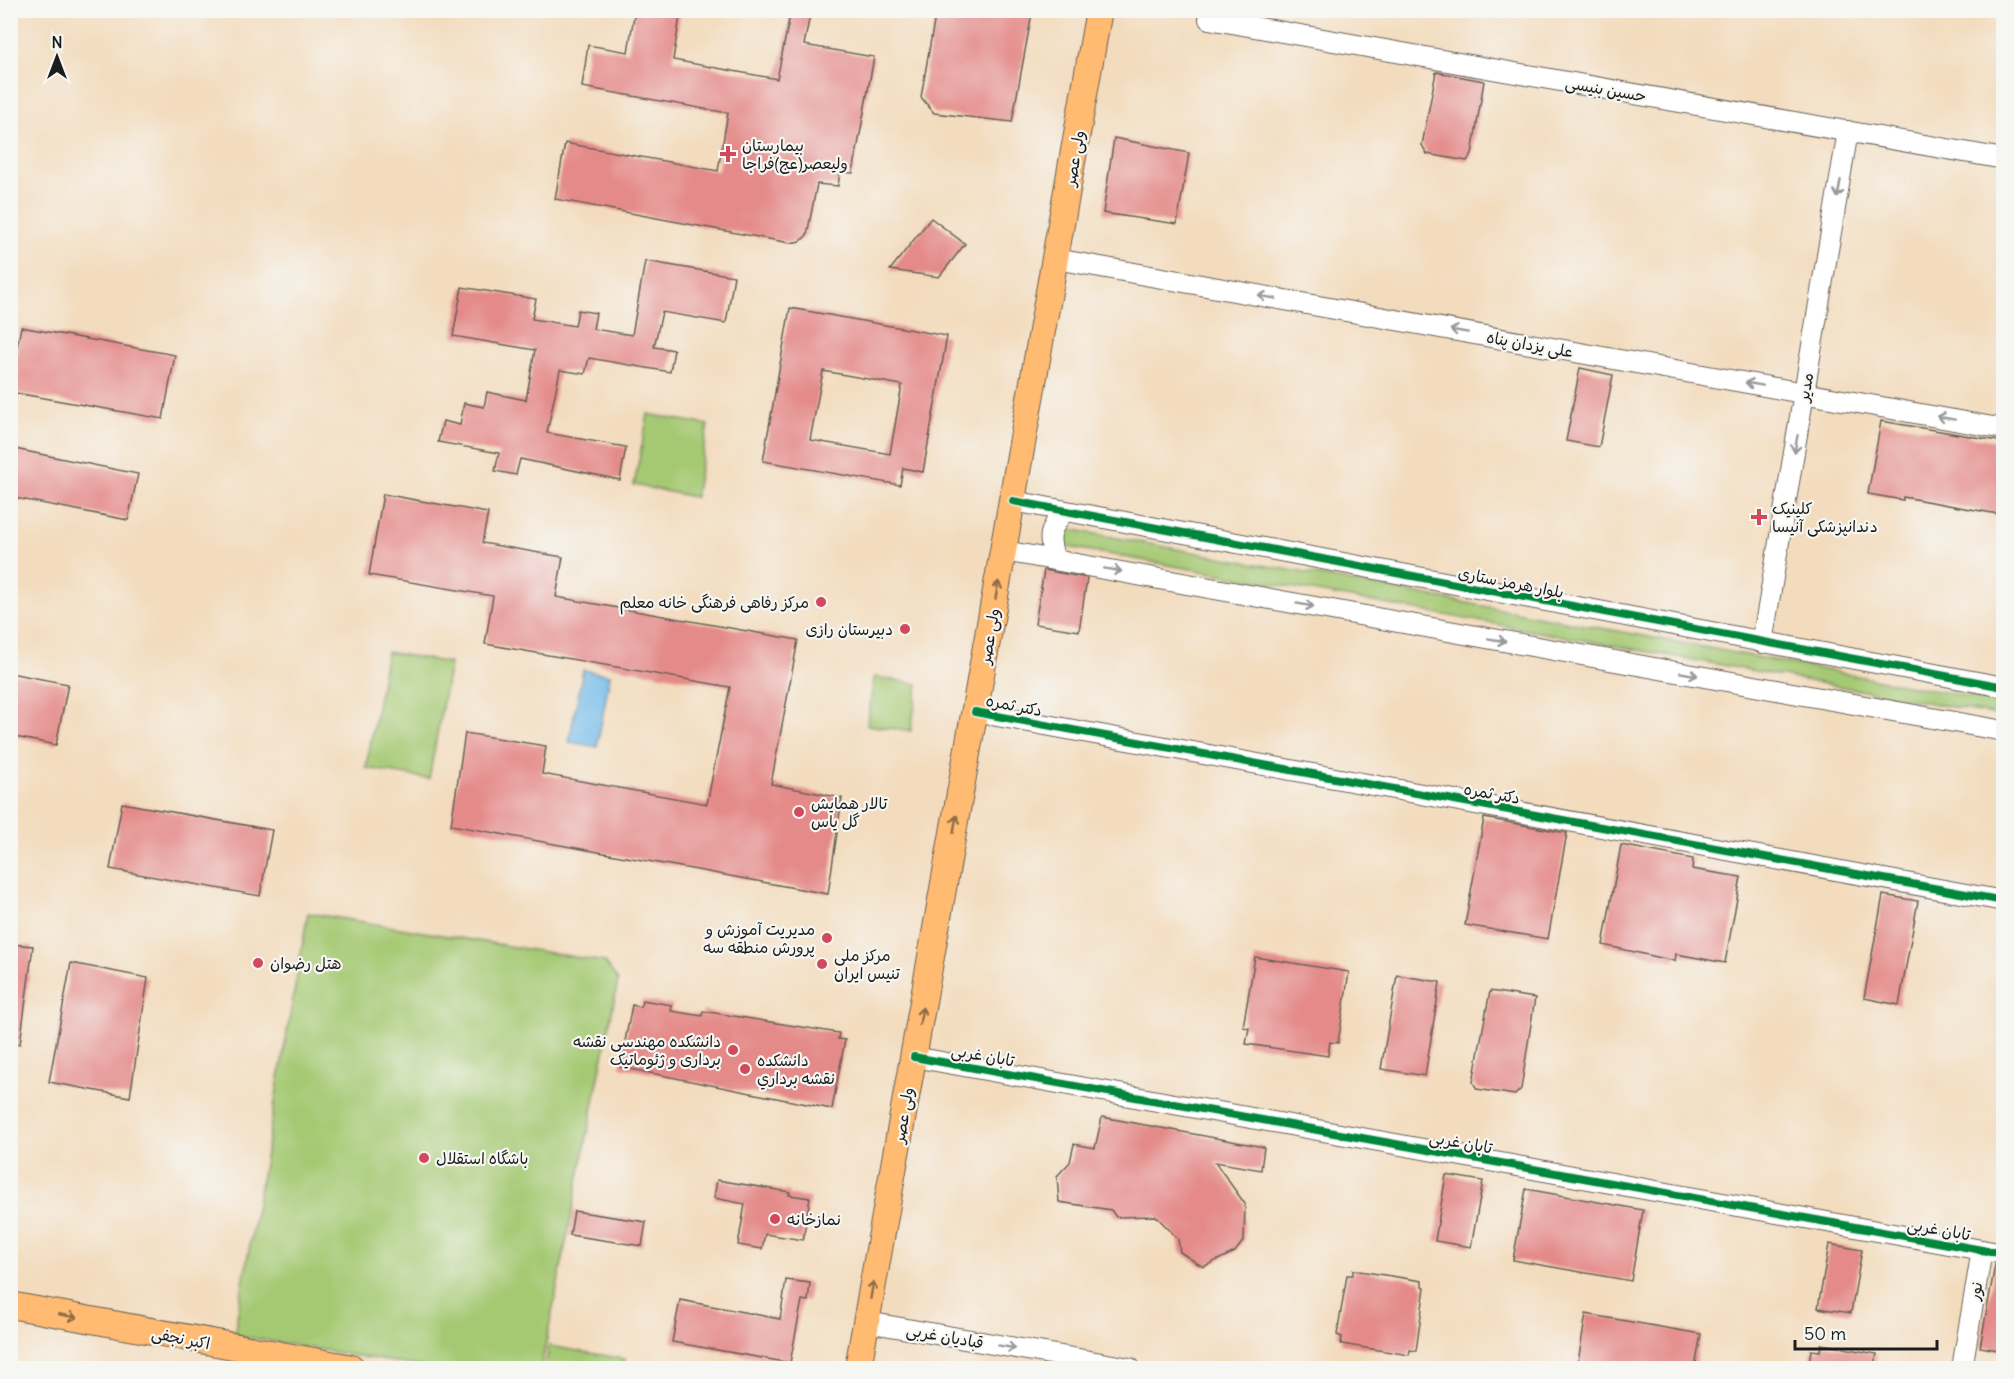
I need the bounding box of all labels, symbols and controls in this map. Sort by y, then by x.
north arrow [27,27,87,87]
text: N [51,32,63,52]
street label: حسین بنیسی [1564,72,1648,107]
street label: ولی عصر [1059,129,1090,190]
place label: بیمارستان ولیعصر(عج)فراجا [742,135,848,174]
marker: بیمارستان ولیعصر(عج)فراجا [719,145,737,163]
one-way arrow [1833,179,1844,199]
one-way arrow [1257,291,1277,302]
one-way arrow [1449,325,1469,336]
street label: علی یزدان پناه [1485,327,1575,362]
street label: مدیر [1792,371,1817,405]
one-way arrow [1745,378,1764,389]
one-way arrow [1937,413,1956,424]
one-way arrow [1790,433,1801,453]
place label: کلینیک دندانپزشکی آنیسا [1772,498,1878,537]
marker: کلینیک دندانپزشکی آنیسا [1750,508,1768,526]
street label: بلوار هرمز ستاری [1456,562,1566,603]
one-way arrow [1103,565,1122,576]
one-way arrow [992,581,1003,601]
place label: مرکز رفاهی فرهنگی خانه معلم [619,592,809,615]
marker: مرکز رفاهی فرهنگی خانه معلم [814,595,828,609]
one-way arrow [1295,600,1314,611]
street label: ولی عصر [974,607,1005,668]
place label: دبیرستان رازی [806,619,893,639]
marker: دبیرستان رازی [898,622,912,636]
one-way arrow [1487,634,1506,645]
one-way arrow [1678,669,1698,680]
street label: دکتر ثمره [984,690,1044,720]
street label: دکتر ثمره [1462,778,1522,808]
place label: تالار همایش گل یاس [811,793,888,831]
marker: تالار همایش گل یاس [792,805,806,819]
one-way arrow [950,814,961,834]
place label: مدیریت آموزش و پرورش منطقه سه [703,919,815,958]
marker: مدیریت آموزش و پرورش منطقه سه [820,931,834,945]
place label: مرکز ملی تنیس ایران [834,945,900,983]
place label: هتل رضوان [270,953,342,974]
marker: هتل رضوان [251,956,265,970]
marker: مرکز ملی تنیس ایران [815,957,829,971]
one-way arrow [916,1006,927,1026]
place label: دانشکده مهندسی نقشه برداری و ژئوماتیک [573,1031,721,1070]
street label: تابان غربی [950,1040,1016,1071]
marker: دانشکده مهندسی نقشه برداری و ژئوماتیک [726,1043,740,1057]
place label: دانشكده نقشه برداري [757,1050,835,1090]
marker: دانشكده نقشه برداري [738,1062,752,1076]
street label: ولی عصر [888,1086,919,1147]
street label: تابان غربی [1428,1127,1494,1158]
place label: باشگاه استقلال [436,1148,528,1168]
marker: باشگاه استقلال [417,1151,431,1165]
place label: نمازخانه [787,1209,841,1229]
marker: نمازخانه [768,1212,782,1226]
street label: تابان غربی [1906,1214,1972,1245]
street label: نور [1963,1280,1987,1303]
one-way arrow [867,1281,878,1301]
one-way arrow [58,1311,77,1322]
scale bar [1795,1313,1938,1351]
street label: قبادیان غربی [905,1319,985,1354]
text: 50 m [1804,1322,1846,1345]
street label: اکبر نجفی [150,1323,212,1354]
one-way arrow [997,1342,1016,1353]

